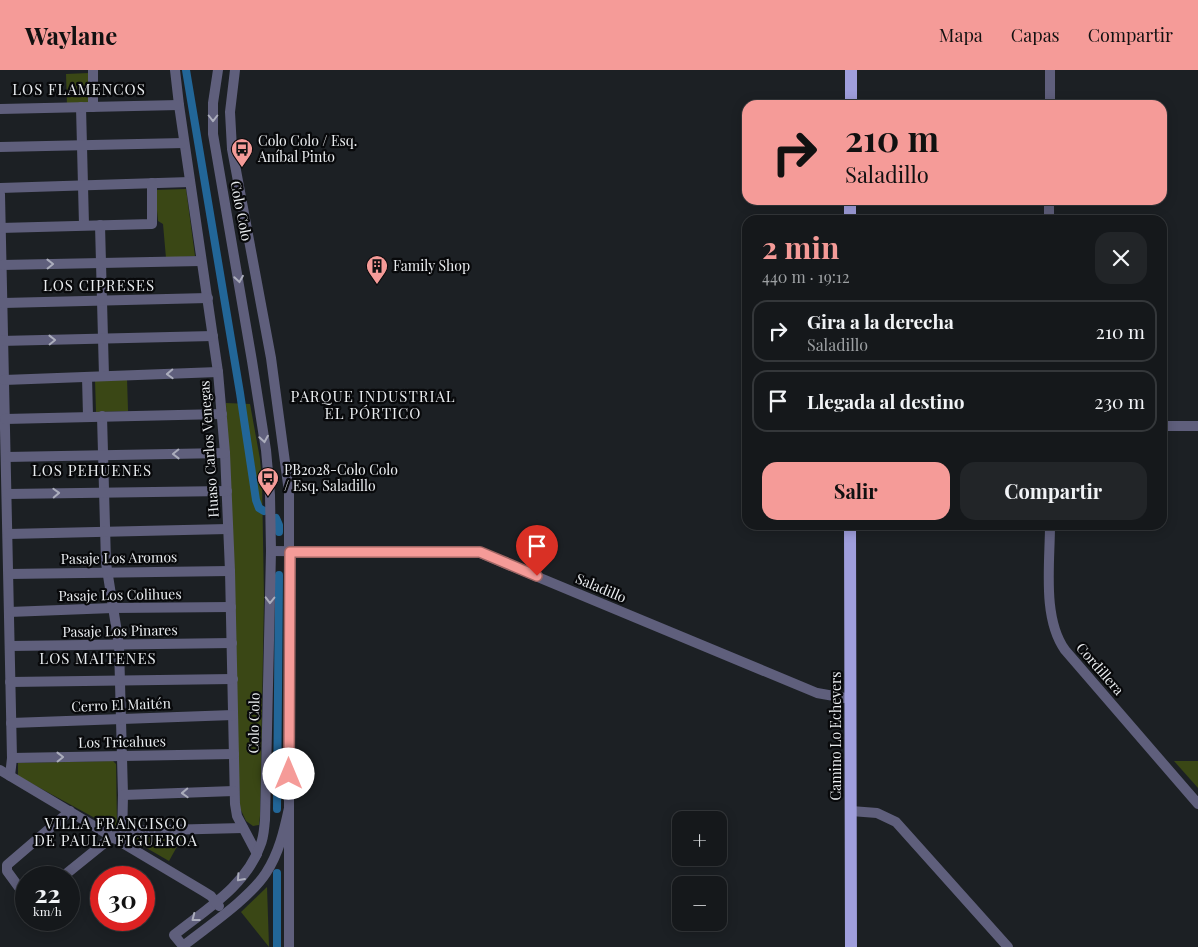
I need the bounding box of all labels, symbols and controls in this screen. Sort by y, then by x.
text: Waylane [25,19,117,51]
text: Mapa [939,23,983,47]
text: Capas [1011,23,1060,47]
text: Compartir [1088,23,1173,47]
district label: LOS FLAMENCOS [12,79,146,99]
text: 210 m [845,114,939,161]
one-way arrow [208,115,218,123]
icon: right [762,120,827,185]
place label: Colo Colo / Esq. Aníbal Pinto [257,131,357,166]
bus stop icon: Colo Colo / Esq. Aníbal Pinto [230,137,254,168]
text: Saladillo [845,159,929,189]
street label: Colo Colo [226,179,257,243]
text: 2 min [762,227,839,267]
button: close [1095,232,1147,284]
building icon: Family Shop [365,254,389,285]
place label: Family Shop [393,256,470,275]
one-way arrow [47,259,55,269]
text: 440 m · 19:12 [762,266,850,287]
district label: LOS CIPRESES [43,275,155,295]
one-way arrow [233,275,244,283]
text: Gira a la derecha [807,308,954,334]
icon: right [764,317,792,345]
text: 210 m [1096,318,1145,344]
text: Saladillo [807,334,868,355]
one-way arrow [48,335,56,345]
one-way arrow [165,368,173,379]
street label: Huaso Carlos Venegas [194,380,223,518]
district label: PARQUE INDUSTRIAL EL PÓRTICO [291,386,456,423]
icon: arrive [764,387,792,415]
text: Llegada al destino [807,388,965,414]
text: 230 m [1094,388,1145,414]
one-way arrow [259,435,269,443]
one-way arrow [172,448,180,459]
district label: LOS PEHUENES [32,460,152,480]
place label: PB2028-Colo Colo / Esq. Saladillo [284,460,398,495]
button: Salir [762,462,950,520]
button: Compartir [960,462,1147,520]
bus stop icon: PB2028-Colo Colo / Esq. Saladillo [256,466,280,497]
one-way arrow [52,488,60,498]
pin [516,525,558,576]
icon: arrive [523,532,551,560]
street label: Pasaje Los Aromos [61,547,177,568]
street label: Saladillo [573,568,630,607]
street label: Pasaje Los Colihues [58,584,182,605]
one-way arrow [265,596,275,604]
street label: Pasaje Los Pinares [62,620,178,641]
street label: Cordillera [1072,638,1128,699]
district label: LOS MAITENES [39,648,157,668]
street label: Camino Lo Echevers [826,672,845,800]
street label: Colo Colo [243,692,264,754]
street label: Cerro El Maitén [71,693,172,716]
street label: Los Tricahues [78,731,166,752]
position arrow [262,747,314,799]
one-way arrow [57,752,65,762]
one-way arrow [181,787,189,798]
map controls [672,811,727,931]
button: + [672,811,727,866]
district label: VILLA FRANCISCO DE PAULA FIGUEROA [34,813,198,850]
speed limit sign: 30 [90,866,155,931]
one-way arrow [237,873,246,882]
text: 22 [34,876,61,909]
button: − [672,876,727,931]
text: km/h [33,903,62,919]
one-way arrow [191,912,201,921]

